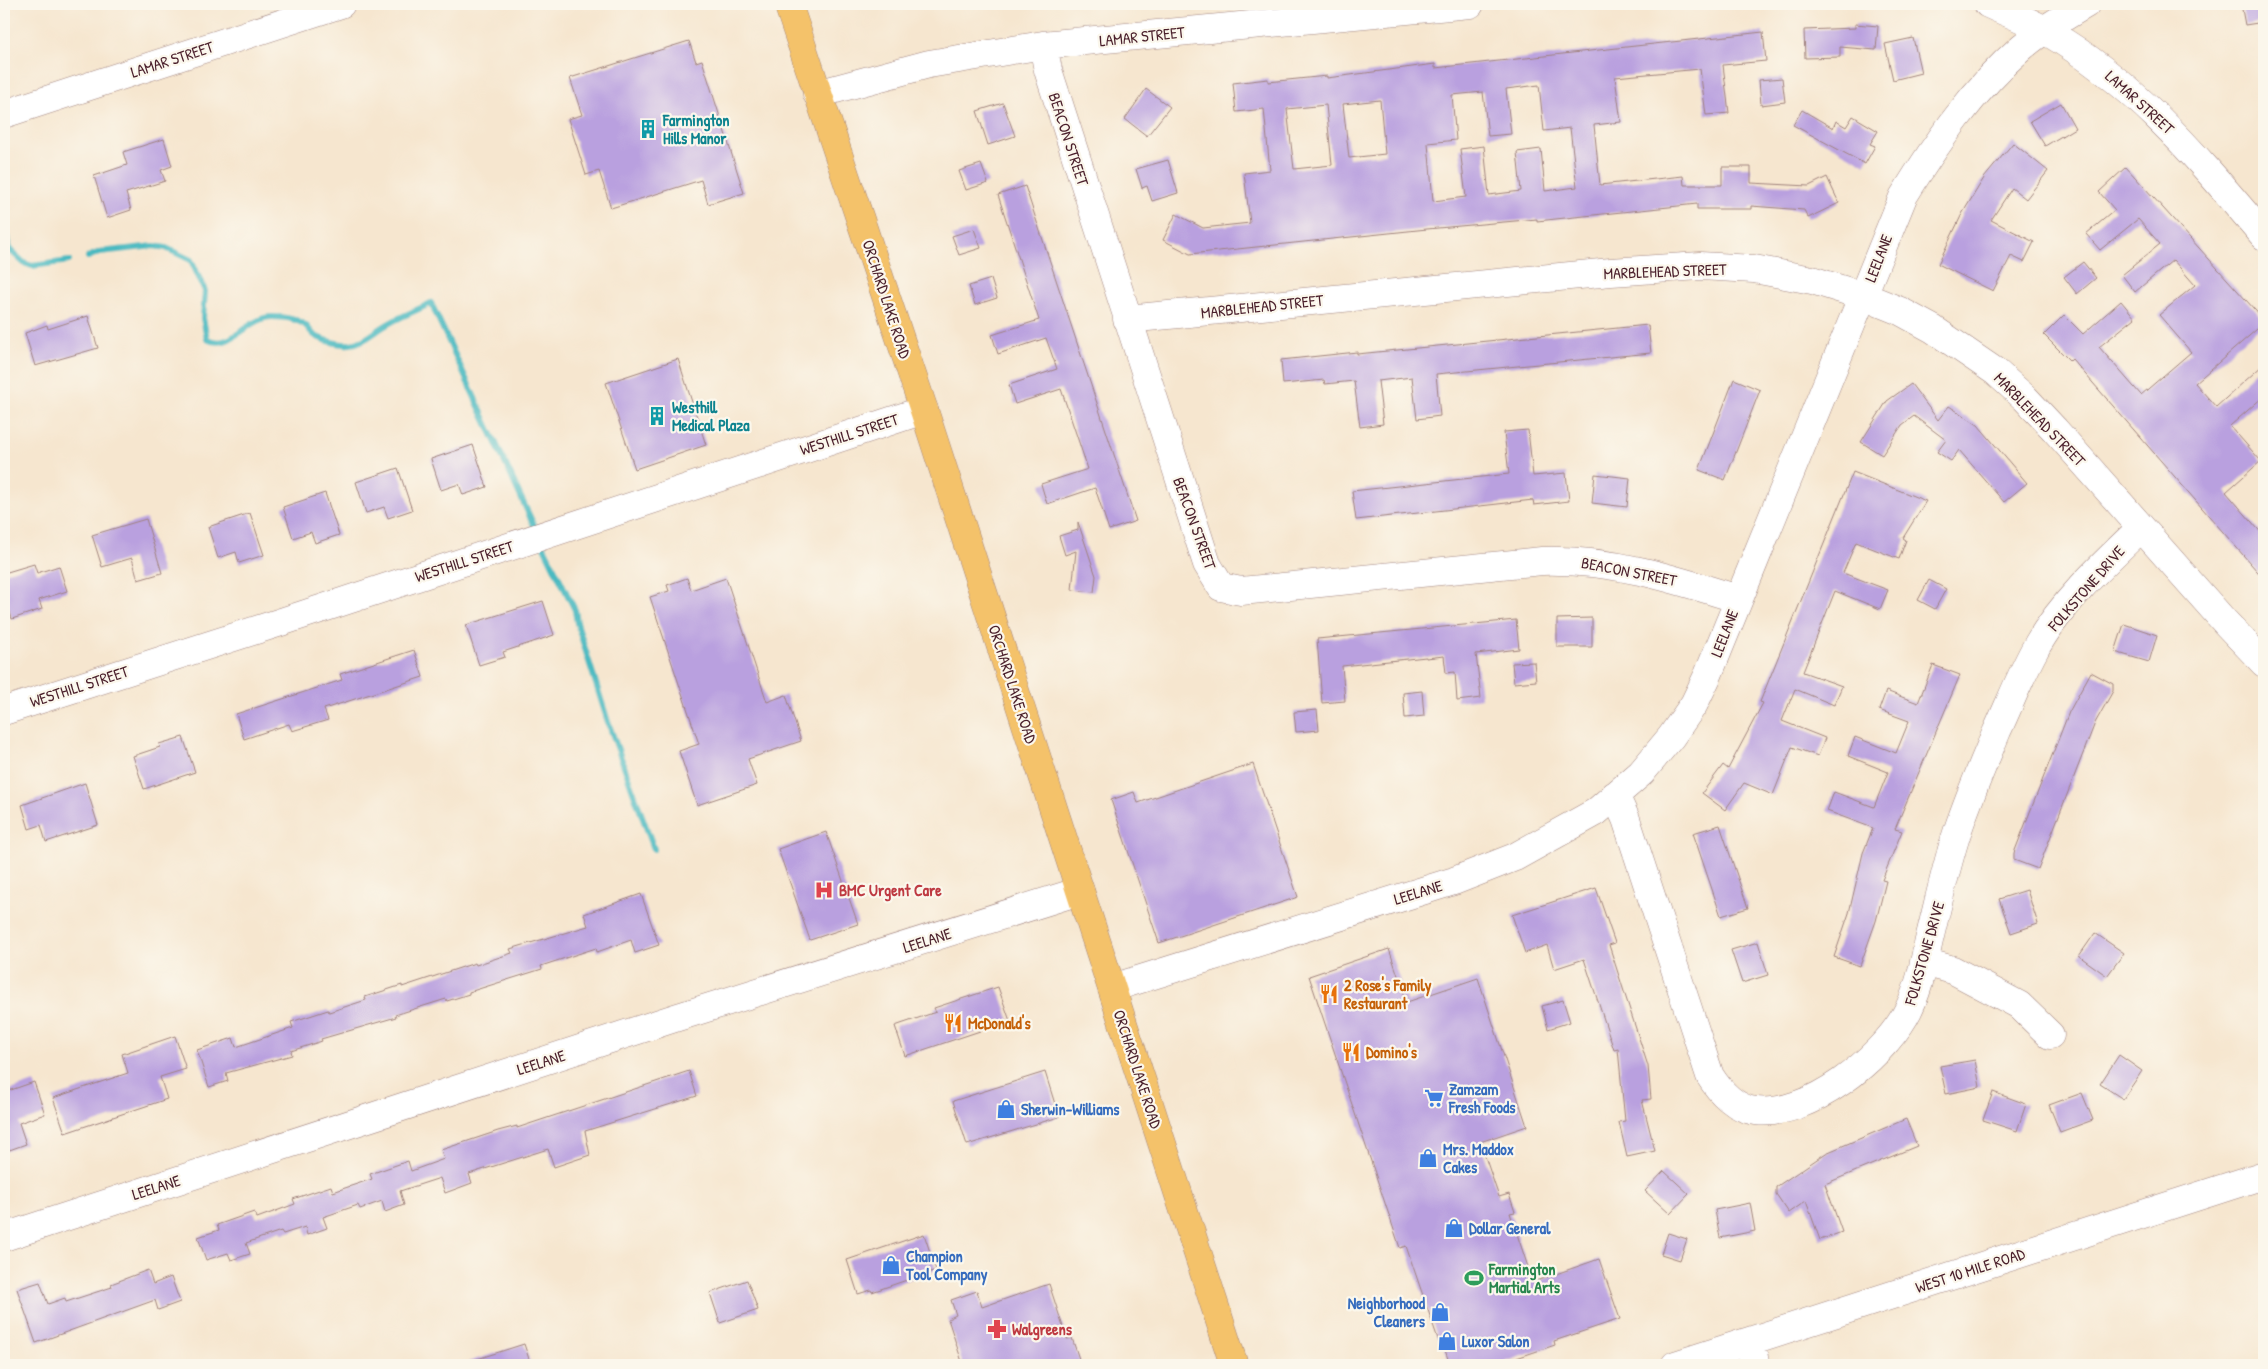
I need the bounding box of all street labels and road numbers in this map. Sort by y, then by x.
street label: LAMAR STREET [1098,21,1186,51]
street label: LAMAR STREET [128,35,217,83]
street label: LAMAR STREET [2101,65,2180,139]
street label: BEACON STREET [1044,90,1095,189]
street label: LEELANE [1859,231,1897,285]
street label: ORCHARD LAKE ROAD [858,237,917,361]
street label: MARBLEHEAD STREET [1603,258,1727,284]
street label: MARBLEHEAD STREET [1200,289,1325,323]
street label: MARBLEHEAD STREET [1989,367,2091,471]
street label: WESTHILL STREET [797,408,902,460]
street label: BEACON STREET [1168,474,1222,573]
street label: WESTHILL STREET [412,535,517,587]
street label: FOLKSTONE DRIVE [2042,540,2129,636]
street label: BEACON STREET [1579,551,1679,591]
street label: LEELANE [1705,606,1743,660]
street label: ORCHARD LAKE ROAD [984,622,1043,746]
street label: WESTHILL STREET [27,660,132,712]
street label: LEELANE [1391,874,1445,910]
street label: FOLKSTONE DRIVE [1898,899,1949,1008]
street label: LEELANE [900,922,954,958]
street label: ORCHARD LAKE ROAD [1109,1007,1168,1131]
street label: LEELANE [514,1044,568,1080]
street label: LEELANE [129,1169,183,1205]
street label: WEST 10 MILE ROAD [1913,1242,2028,1298]

